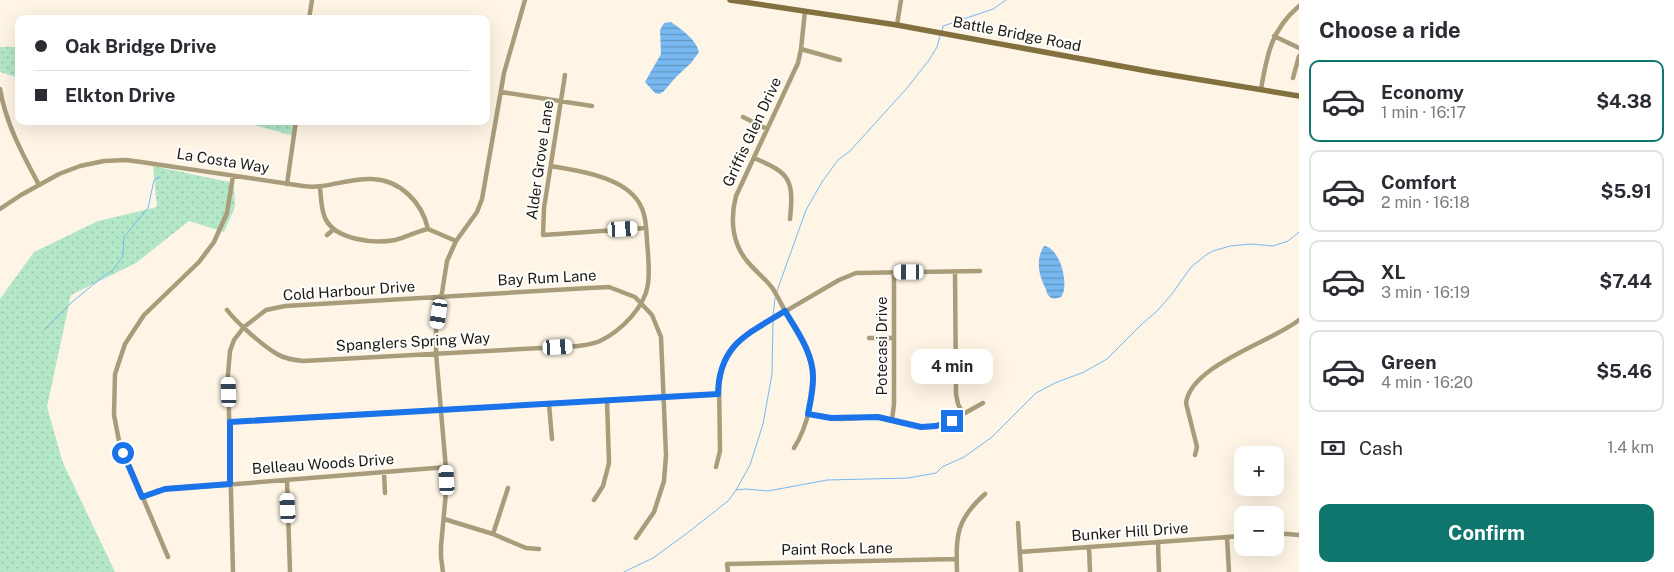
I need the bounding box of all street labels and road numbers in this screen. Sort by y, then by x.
street label: Battle Bridge Road [951,13,1083,54]
street label: Griffis Glen Drive [719,74,784,189]
street label: Alder Grove Lane [523,99,556,221]
street label: La Costa Way [176,145,271,176]
street label: Bay Rum Lane [497,266,597,289]
street label: Cold Harbour Drive [282,277,416,304]
street label: Potecasi Drive [873,297,890,395]
street label: Spanglers Spring Way [335,329,491,354]
street label: Belleau Woods Drive [251,450,395,477]
street label: Bunker Hill Drive [1071,519,1189,544]
street label: Paint Rock Lane [781,539,893,558]

